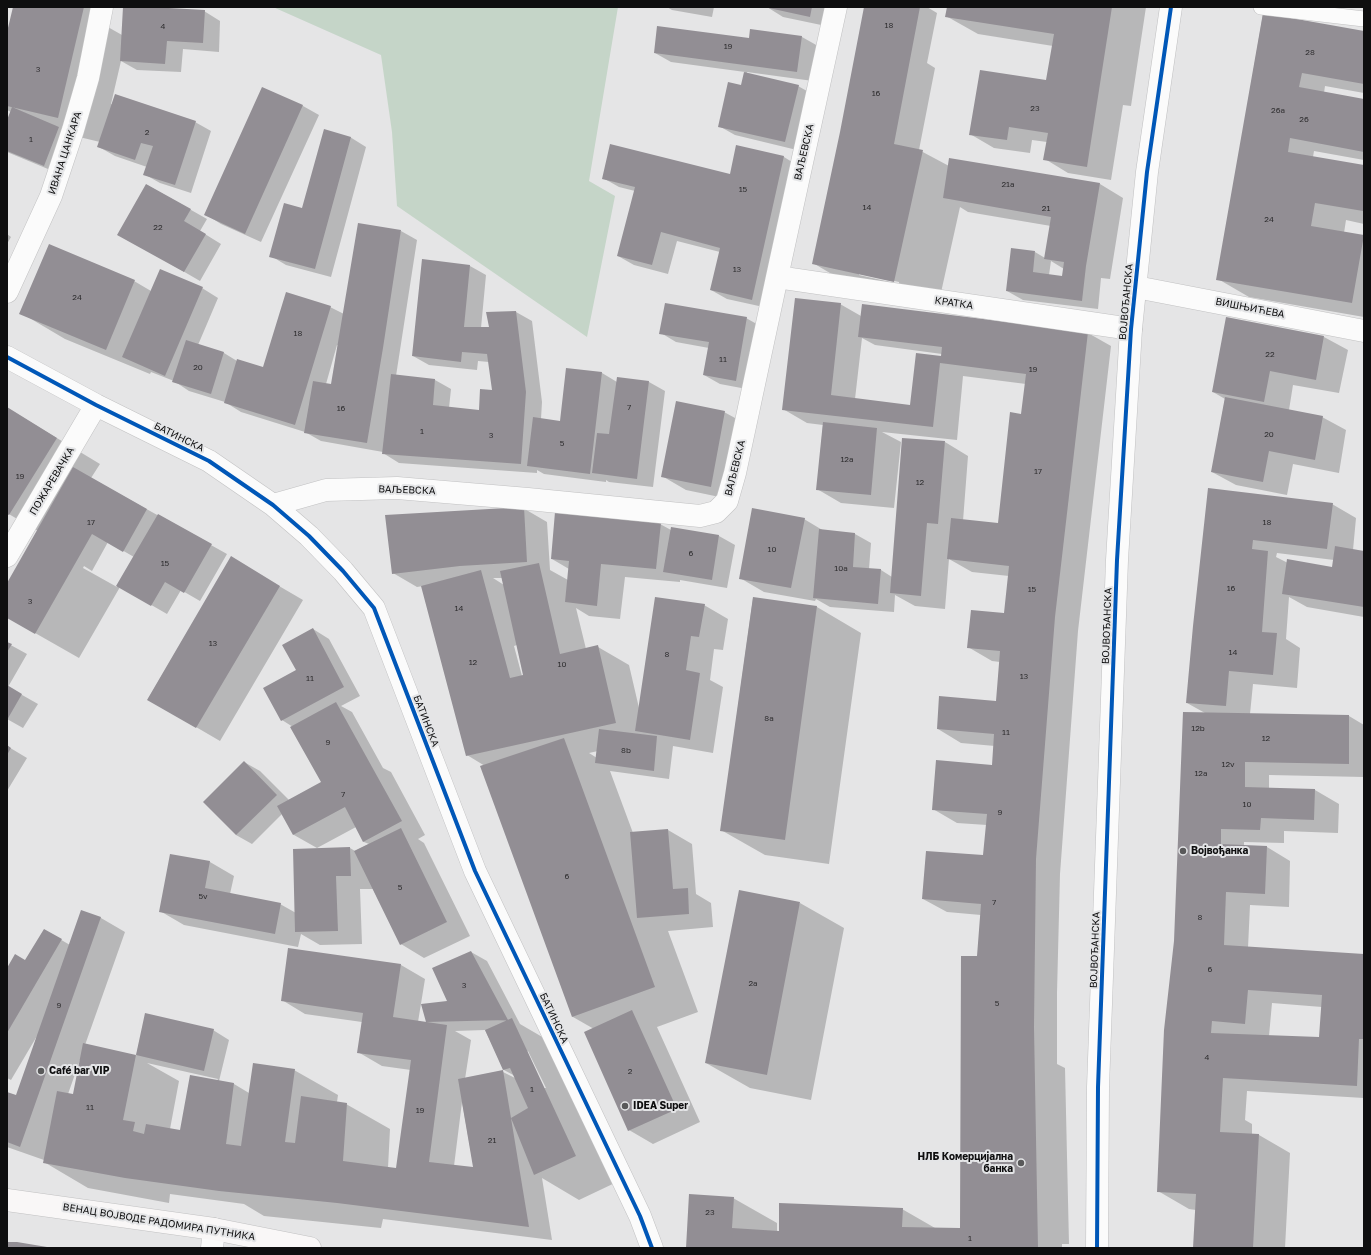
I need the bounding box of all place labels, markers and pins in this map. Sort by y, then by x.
place label: Војвођанка [1191,845,1248,857]
marker: Војвођанка [1178,846,1188,856]
place label: Café bar VIP [49,1065,109,1077]
marker: Café bar VIP [36,1066,46,1076]
place label: IDEA Super [633,1100,688,1112]
marker: IDEA Super [620,1101,630,1111]
place label: НЛБ Комерцијална банка [918,1151,1013,1174]
marker: НЛБ Комерцијална банка [1016,1158,1026,1168]

